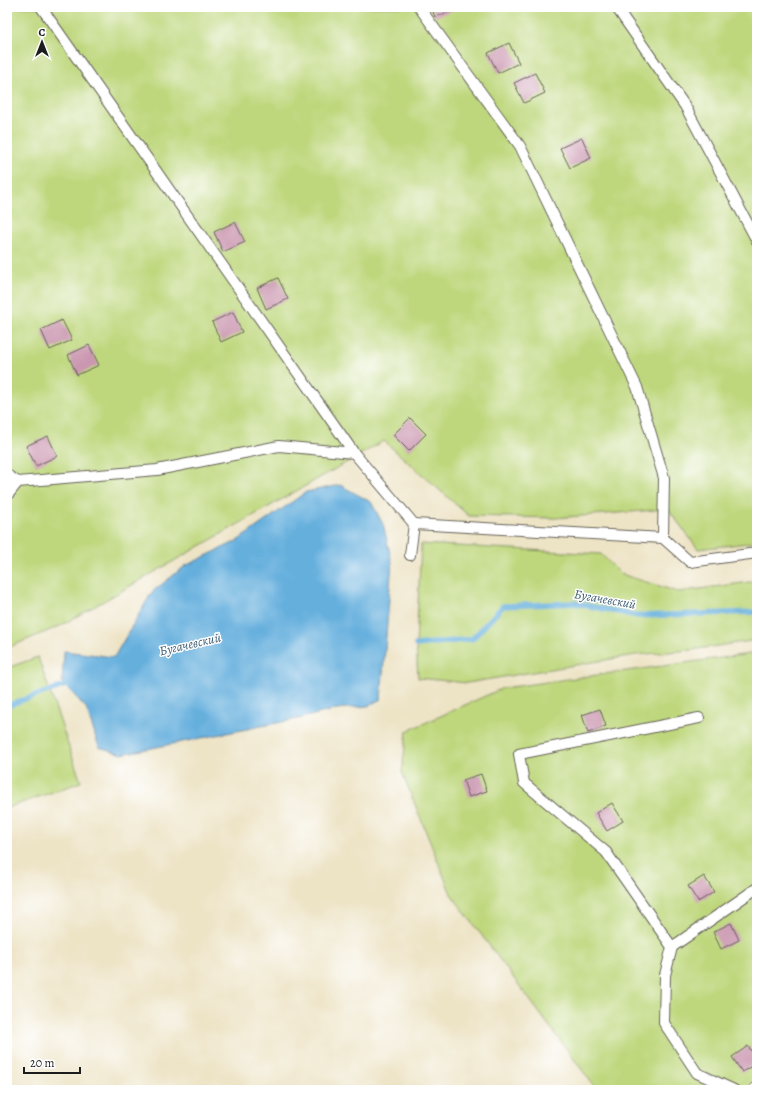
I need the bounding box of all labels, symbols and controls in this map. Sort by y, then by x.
north arrow [22,22,62,62]
text: С [39,25,46,40]
water label: Бугачевский [573,585,638,613]
water label: Бугачевский [158,629,223,659]
scale bar [24,1049,80,1075]
text: 20 m [30,1055,54,1071]

